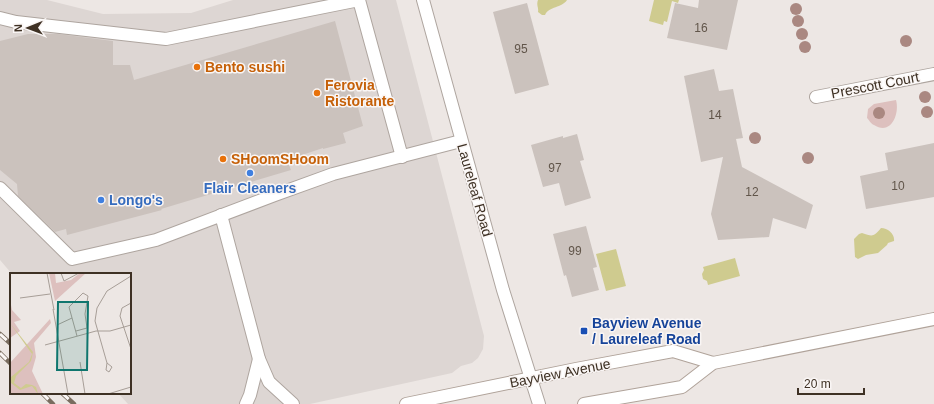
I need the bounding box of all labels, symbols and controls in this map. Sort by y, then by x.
north arrow [8,8,48,48]
house number: 16 [694,21,708,35]
text: N [12,24,24,32]
house number: 95 [514,42,528,56]
place label: Bento sushi [205,59,285,75]
marker: Bento sushi [192,62,202,72]
street label: Prescott Court [830,69,921,101]
place label: Ferovia Ristorante [325,77,394,109]
marker: Ferovia Ristorante [312,88,322,98]
house number: 14 [708,108,722,122]
street label: Laureleaf Road [454,142,496,238]
place label: SHoomSHoom [231,151,329,167]
marker: SHoomSHoom [218,154,228,164]
house number: 97 [548,161,562,175]
marker: Flair Cleaners [245,168,255,178]
house number: 10 [891,179,905,193]
place label: Flair Cleaners [204,180,297,196]
house number: 12 [745,185,759,199]
place label: Longo's [109,192,163,208]
marker: Longo's [96,195,106,205]
house number: 99 [568,244,582,258]
inset map [10,273,131,394]
place label: Bayview Avenue / Laureleaf Road [592,315,702,347]
marker: Bayview Avenue / Laureleaf Road [579,326,589,336]
street label: Bayview Avenue [508,355,612,391]
scale bar [798,370,864,396]
text: 20 m [804,377,831,391]

